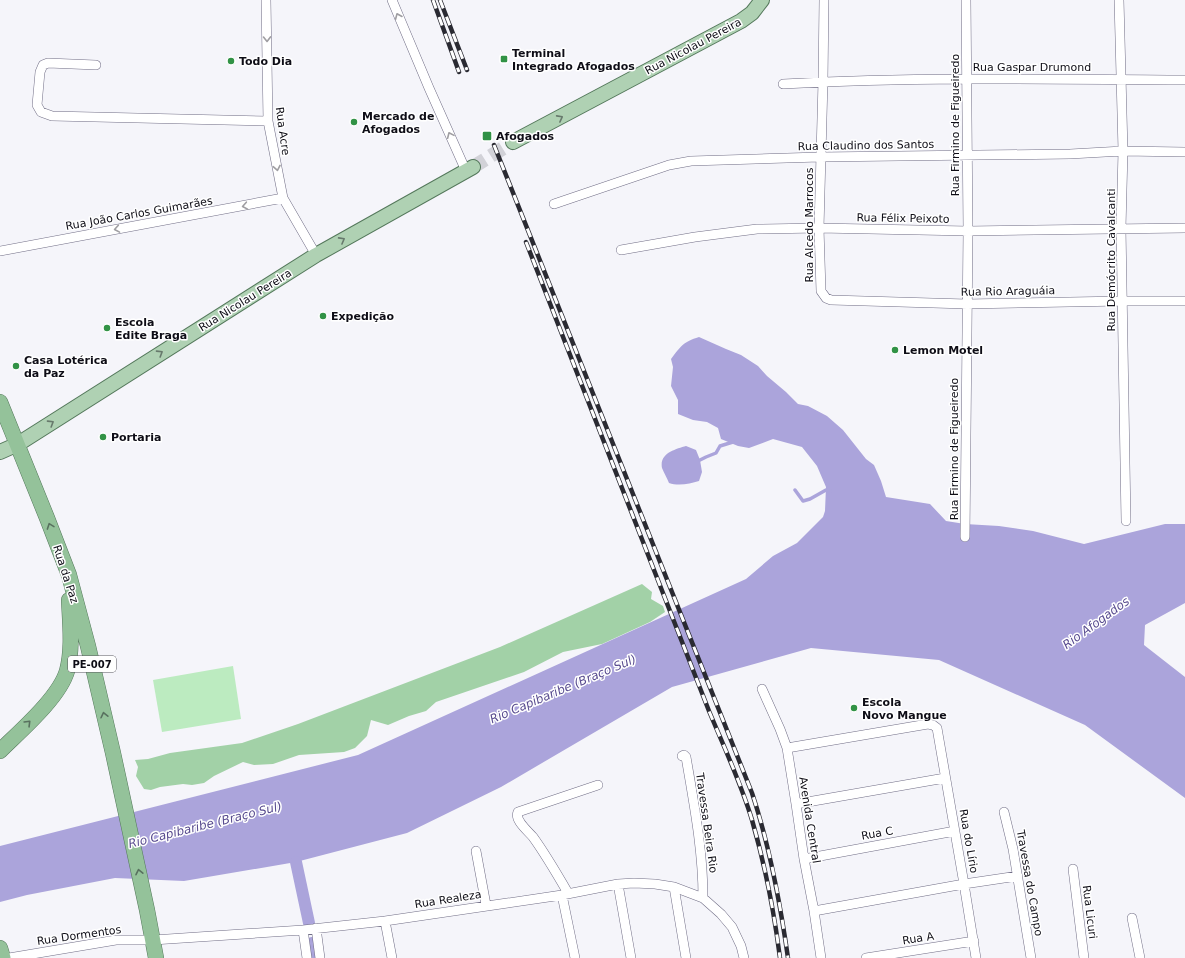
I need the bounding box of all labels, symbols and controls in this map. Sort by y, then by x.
one-way arrow [395,12,403,19]
street label: Rua Nicolau Pereira [643,16,744,77]
one-way arrow [263,36,271,42]
place label: Terminal Integrado Afogados [512,47,635,73]
street label: Rua Firmino de Figueiredo [949,53,962,196]
marker: Terminal Integrado Afogados [499,54,509,64]
place label: Todo Dia [239,55,292,68]
marker: Todo Dia [226,56,236,66]
street label: Rua Gaspar Drumond [973,61,1091,74]
street label: Rua Acre [273,106,292,156]
place label: Mercado de Afogados [362,110,434,136]
one-way arrow [555,115,563,123]
marker: Mercado de Afogados [349,117,359,127]
marker: Afogados [481,130,493,142]
place label: Afogados [496,130,555,143]
one-way arrow [447,132,455,140]
street label: Rua Claudino dos Santos [798,138,935,153]
one-way arrow [272,165,281,171]
street label: Rua Alcedo Marrocos [803,167,816,283]
street label: Rua Demócrito Cavalcanti [1105,188,1118,332]
street label: Rua João Carlos Guimarães [65,194,214,233]
one-way arrow [241,201,248,209]
street label: Rua Félix Peixoto [856,211,950,226]
one-way arrow [114,224,120,233]
one-way arrow [338,238,345,245]
street label: Rua Nicolau Pereira [196,267,294,334]
street label: Rua Rio Araguáia [961,284,1055,299]
place label: Expedição [331,310,395,323]
marker: Expedição [318,311,328,321]
place label: Escola Edite Braga [115,316,187,342]
marker: Escola Edite Braga [102,323,112,333]
place label: Lemon Motel [903,344,983,357]
marker: Lemon Motel [890,345,900,355]
one-way arrow [156,351,163,358]
place label: Casa Lotérica da Paz [24,354,108,380]
marker: Casa Lotérica da Paz [11,361,21,371]
street label: Rua Firmino de Figueiredo [948,377,961,520]
one-way arrow [47,420,54,428]
place label: Portaria [111,431,161,444]
marker: Portaria [98,432,108,442]
one-way arrow [47,522,55,529]
street label: Rua da Paz [50,544,81,605]
water label: Rio Afogados [1060,594,1132,652]
water label: Rio Capibaribe (Braço Sul) [488,652,638,726]
road number: PE-007 [68,656,116,672]
place label: Escola Novo Mangue [862,696,947,722]
marker: Escola Novo Mangue [849,703,859,713]
one-way arrow [100,711,109,718]
one-way arrow [23,720,31,728]
street label: Travessa Beira Rio [693,771,720,874]
street label: Avenida Central [796,776,823,864]
water label: Rio Capibaribe (Braço Sul) [127,799,283,851]
street label: Rua do Lírio [956,808,981,875]
street label: Rua C [860,824,894,843]
street label: Travessa do Campo [1014,828,1045,937]
one-way arrow [135,869,143,875]
street label: Rua Licuri [1080,884,1099,940]
street label: Rua Realeza [414,888,482,911]
street label: Rua Dormentos [36,923,122,948]
street label: Rua A [901,930,935,947]

